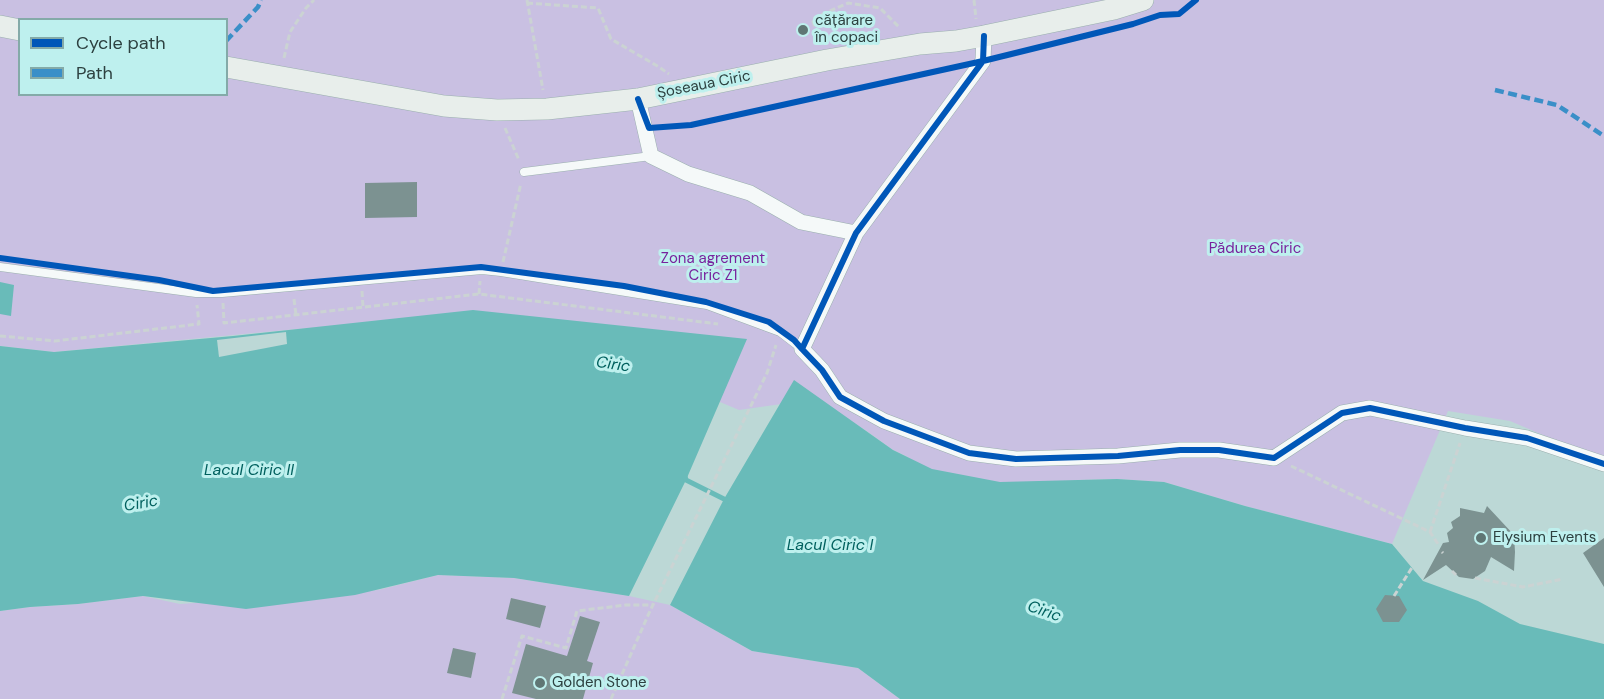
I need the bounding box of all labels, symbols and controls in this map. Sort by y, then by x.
place label: cățărare în copaci [815,12,878,47]
legend [18,18,228,96]
marker: cățărare în copaci [796,23,810,37]
text: Cycle path [76,31,166,55]
text: Path [76,61,113,85]
street label: Șoseaua Ciric [656,67,752,103]
park label: Pădurea Ciric [1209,240,1301,258]
park label: Zona agrement Ciric Z1 [661,250,765,285]
water label: Ciric [595,353,631,377]
water label: Lacul Ciric II [204,461,294,481]
water label: Ciric [122,492,160,516]
place label: Elysium Events [1493,529,1596,547]
marker: Elysium Events [1474,531,1488,545]
water label: Lacul Ciric I [787,536,873,556]
water label: Ciric [1025,597,1063,627]
place label: Golden Stone [552,674,647,692]
marker: Golden Stone [533,676,547,690]

